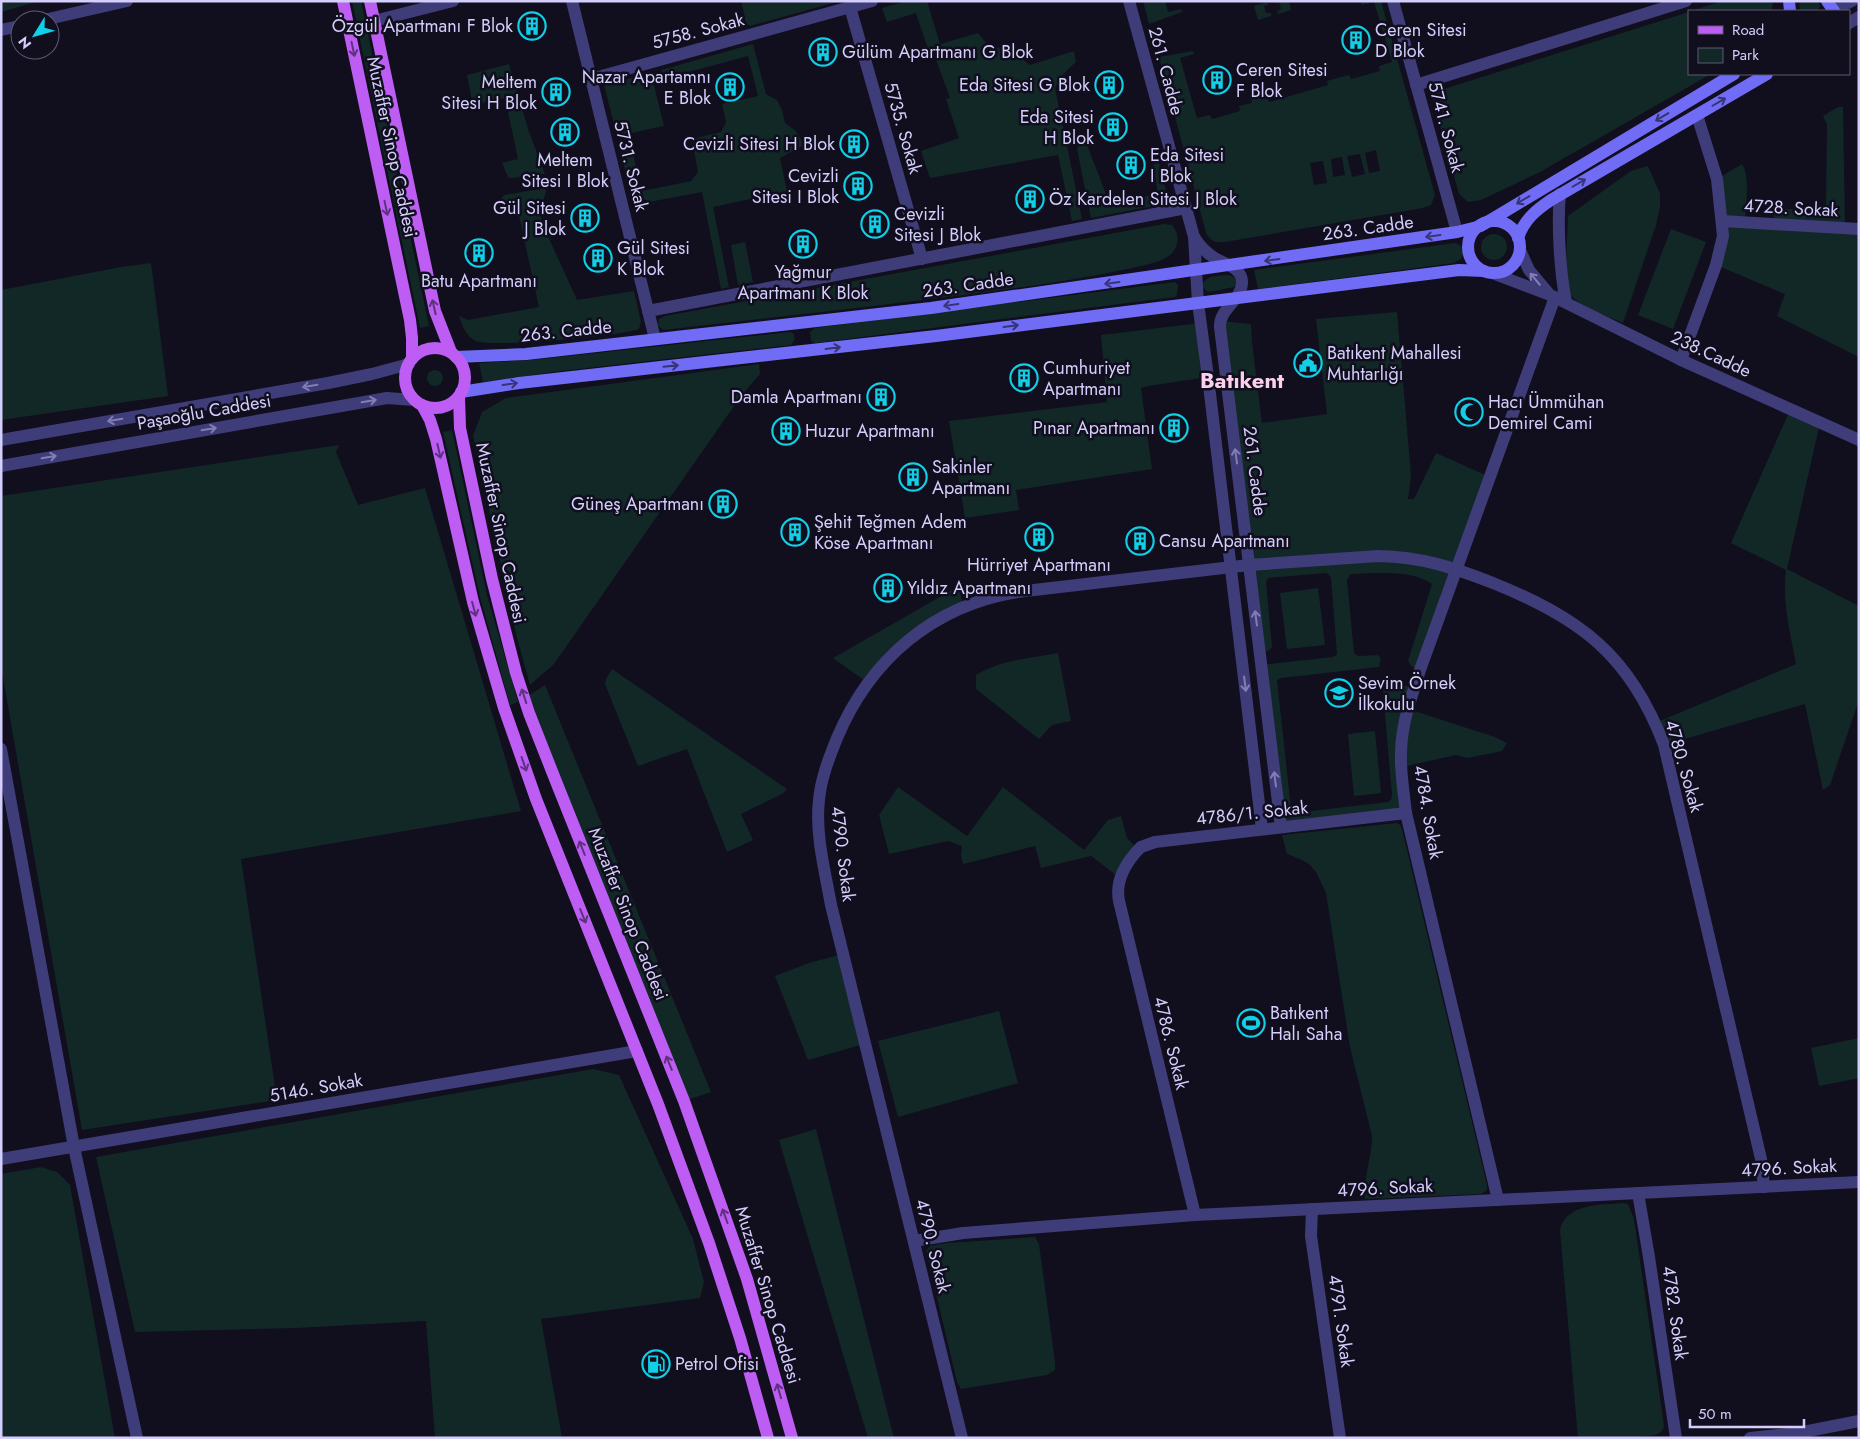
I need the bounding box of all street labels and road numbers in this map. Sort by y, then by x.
street label: 5758. Sokak [649,6,747,56]
street label: 261. Cadde [1142,24,1190,118]
street label: Muzaffer Sinop Caddesi [360,54,424,240]
street label: 5735. Sokak [877,79,929,177]
street label: 5741. Sokak [1421,79,1471,175]
street label: 5731. Sokak [607,118,655,214]
street label: 4728. Sokak [1743,193,1839,223]
street label: 263. Cadde [1321,209,1415,247]
street label: 263. Cadde [921,266,1015,304]
street label: 263. Cadde [519,313,613,349]
street label: 238.Cadde [1667,324,1755,384]
street label: Paşaoğlu Caddesi [135,387,273,437]
street label: 261. Cadde [1237,425,1273,517]
street label: Muzaffer Sinop Caddesi [469,440,533,626]
street label: 4780. Sokak [1658,716,1710,816]
street label: 4784. Sokak [1407,763,1449,861]
street label: 4786/1. Sokak [1195,794,1309,832]
street label: 4790. Sokak [824,805,862,903]
street label: Muzaffer Sinop Caddesi [581,824,675,1004]
street label: 4786. Sokak [1147,994,1195,1092]
street label: 5146. Sokak [267,1067,365,1109]
street label: 4796. Sokak [1741,1153,1838,1183]
street label: 4796. Sokak [1337,1173,1434,1203]
street label: 4790. Sokak [909,1196,957,1296]
street label: Muzaffer Sinop Caddesi [729,1203,807,1387]
street label: 4782. Sokak [1656,1264,1694,1362]
street label: 4791. Sokak [1322,1273,1360,1369]

